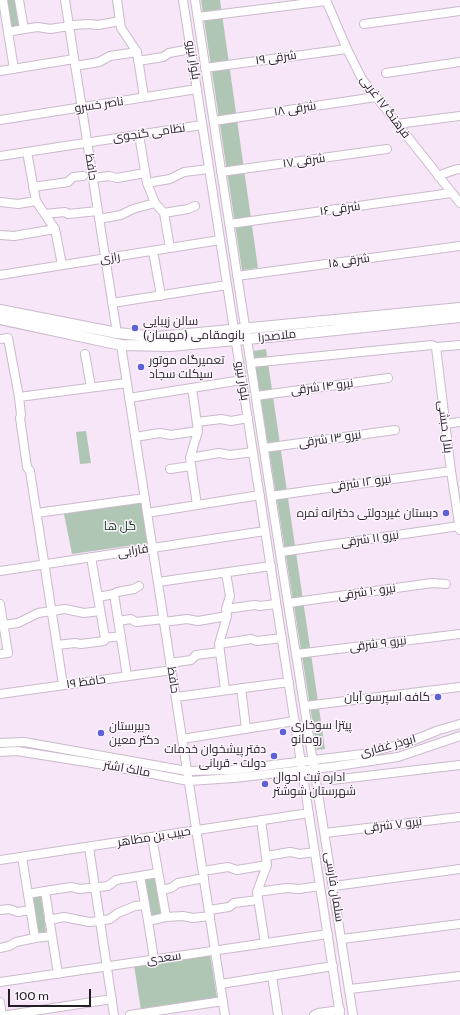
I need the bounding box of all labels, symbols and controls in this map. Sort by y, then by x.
street label: بلوار نیرو [183,39,203,81]
street label: ۱۹ شرقی [254,48,298,68]
street label: فرهنگ ۱۷ غربی [357,73,413,141]
street label: ناصر خسرو [73,94,125,116]
street label: ۱۸ شرقی [273,99,317,119]
street label: نظامی گنجوی [112,121,186,145]
street label: ۱۷ شرقی [282,151,326,171]
street label: حافظ [82,153,100,181]
street label: ۱۶ شرقی [319,199,361,219]
street label: رازی [99,249,121,267]
street label: ۱۵ شرقی [327,251,371,271]
place label: سالن زیبایی بانومقامی (مهسان) [143,314,245,342]
marker: سالن زیبایی بانومقامی (مهسان) [130,323,140,333]
street label: ملاصدرا [257,327,297,345]
place label: تعمیرگاه موتور سیکلت سجاد [149,353,224,381]
street label: بلوار نیرو [232,360,252,402]
marker: تعمیرگاه موتور سیکلت سجاد [136,362,146,372]
street label: نیرو ۱۴ شرقی [290,376,354,398]
street label: بلال حبشی [435,400,455,454]
street label: نیرو ۱۳ شرقی [298,427,362,451]
street label: نیرو ۱۲ شرقی [330,472,392,494]
place label: دبستان غیردولتی دخترانه ثمره [297,506,438,520]
marker: دبستان غیردولتی دخترانه ثمره [441,508,451,518]
park label: گل ها [104,519,136,533]
street label: نیرو ۱۱ شرقی [340,528,400,550]
street label: فارابی [117,541,149,561]
street label: نیرو ۱۰ شرقی [337,581,397,603]
street label: نیرو ۹ شرقی [349,633,407,655]
street label: حافظ [164,666,182,694]
street label: حافظ ۱۹ [65,672,107,692]
place label: کافه اسپرسو آبان [344,690,430,704]
marker: کافه اسپرسو آبان [433,692,443,702]
place label: پیتزا سوخاری رومانو [291,718,352,746]
place label: دبیرستان دکتر معین [109,719,159,747]
marker: پیتزا سوخاری رومانو [278,727,288,737]
marker: دبیرستان دکتر معین [96,728,106,738]
street label: ابوذر غفاری [358,732,418,760]
place label: دفتر پیشخوان خدمات دولت - قربانی [164,742,266,770]
marker: دفتر پیشخوان خدمات دولت - قربانی [269,751,279,761]
street label: مالک اشتر [102,758,152,780]
place label: اداره ثبت احوال شهرستان شوشتر [273,770,356,798]
marker: اداره ثبت احوال شهرستان شوشتر [260,779,270,789]
street label: نیرو ۷ شرقی [363,814,423,836]
street label: حبیب بن مظاهر [116,824,192,850]
street label: سلمان فارسی [321,851,347,923]
street label: سعدی [146,948,182,968]
scale bar [10,981,93,1007]
text: 100 m [15,988,49,1003]

